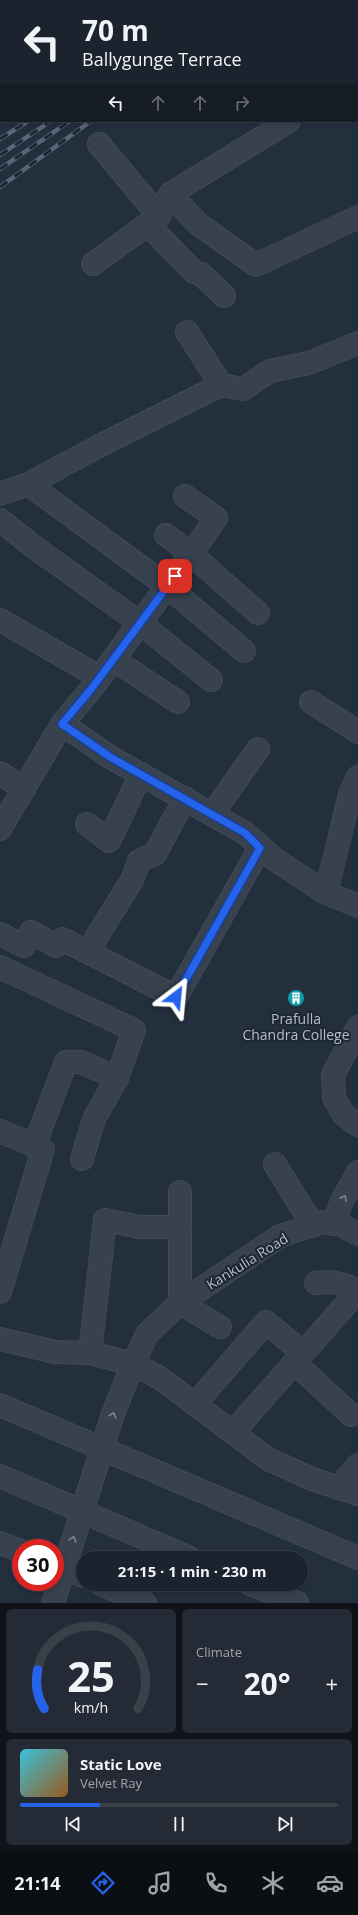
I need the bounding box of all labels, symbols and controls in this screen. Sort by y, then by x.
text: 70 m [82,11,149,49]
icon: left [16,16,68,68]
text: Ballygunge Terrace [82,47,242,71]
icon: left [105,92,127,114]
icon: ahead [147,92,169,114]
icon: ahead [189,92,211,114]
icon: right [231,92,253,114]
pin [158,559,192,593]
icon: arrive [164,565,186,587]
position arrow [155,976,197,1018]
building icon: Prafulla Chandra College [286,988,306,1008]
place label: Prafulla Chandra College [242,1009,350,1044]
one-way arrow [339,1194,347,1202]
street label: Kankulia Road [203,1228,291,1294]
one-way arrow [108,1412,116,1419]
one-way arrow [68,1536,77,1543]
speed limit sign: 30 [12,1539,64,1591]
text: 21:15 · 1 min · 230 m [118,1561,266,1581]
text: Climate [196,1643,242,1661]
text: 25 [67,1648,115,1704]
text: 20° [243,1663,291,1704]
text: − [196,1668,209,1698]
text: + [325,1668,338,1698]
text: km/h [74,1698,108,1717]
text: Static Love [80,1754,162,1774]
text: Velvet Ray [80,1774,142,1792]
icon: previous [62,1813,84,1835]
icon: pause [168,1813,190,1835]
icon: next [274,1813,296,1835]
icon: directions [89,1869,117,1897]
icon: music [146,1869,174,1897]
icon: phone [202,1869,230,1897]
icon: climate [259,1869,287,1897]
icon: car [316,1869,344,1897]
text: 21:14 [14,1871,61,1895]

